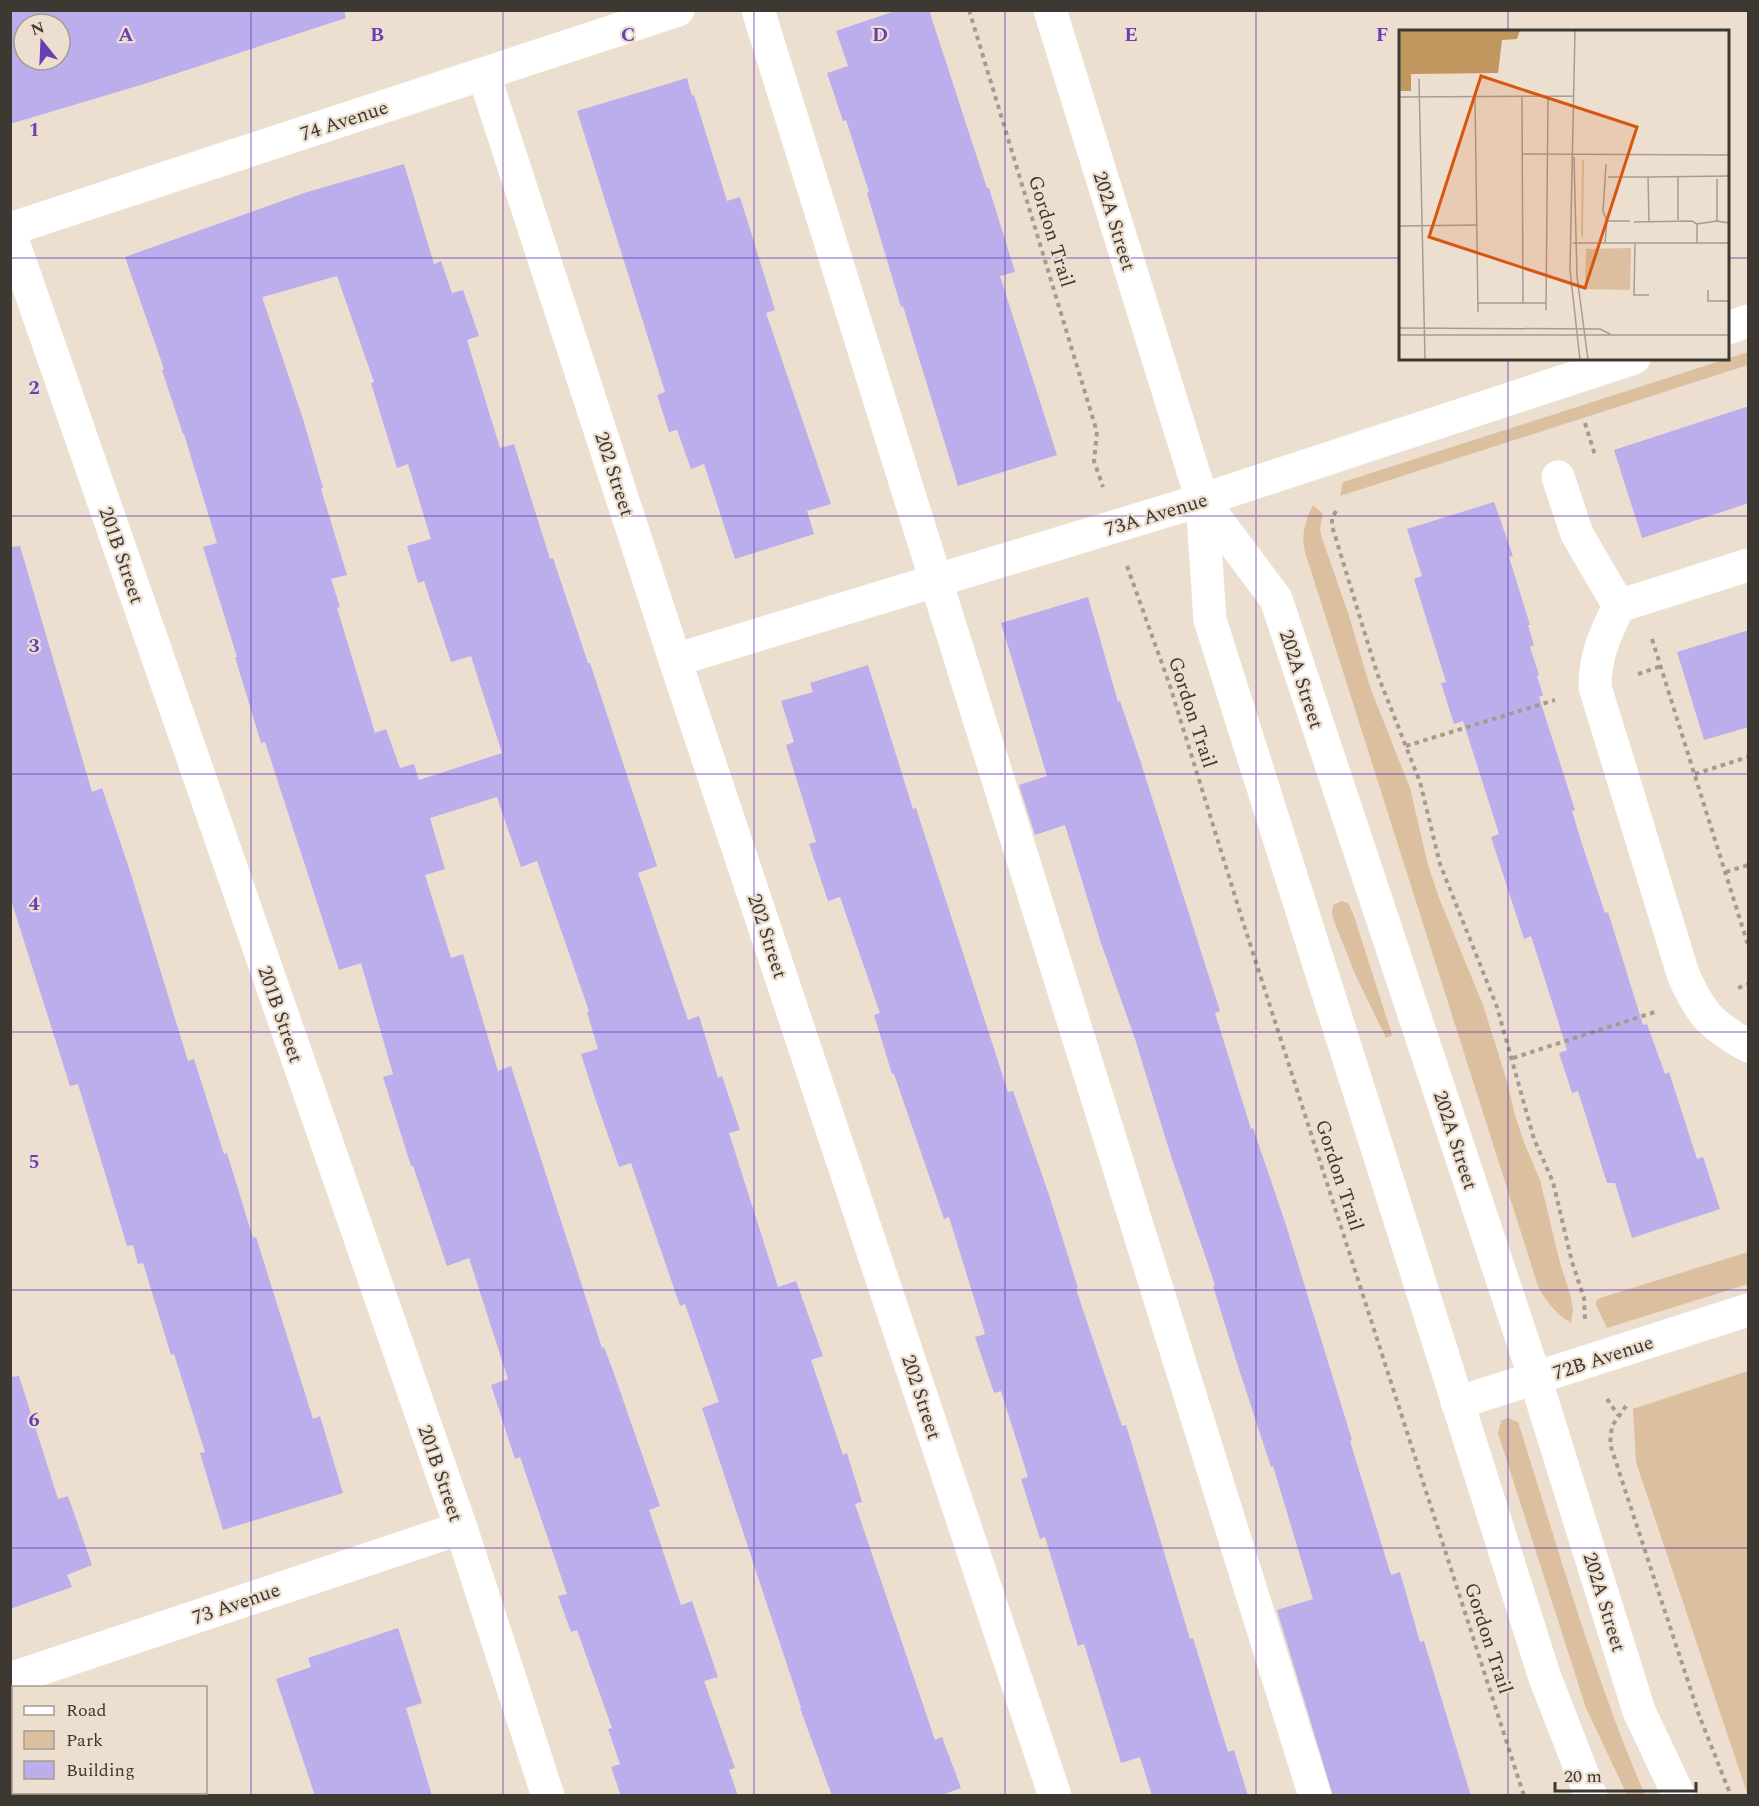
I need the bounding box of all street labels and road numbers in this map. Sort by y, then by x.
street label: 74 Avenue [296,93,392,149]
street label: 202A Street [1085,168,1143,275]
street label: Gordon Trail [1020,172,1082,291]
street label: 202 Street [586,428,642,521]
street label: 73A Avenue [1101,485,1211,545]
street label: 201B Street [90,503,152,608]
street label: 202A Street [1271,626,1331,733]
street label: Gordon Trail [1160,653,1224,772]
street label: 202 Street [739,890,795,983]
street label: 201B Street [249,962,311,1067]
street label: 202A Street [1425,1087,1485,1194]
street label: Gordon Trail [1307,1116,1371,1235]
street label: 72B Avenue [1549,1328,1657,1388]
street label: 202 Street [893,1351,949,1444]
street label: 201B Street [409,1421,471,1526]
street label: 202A Street [1575,1549,1633,1656]
street label: 73 Avenue [188,1575,284,1633]
street label: Gordon Trail [1456,1579,1520,1698]

